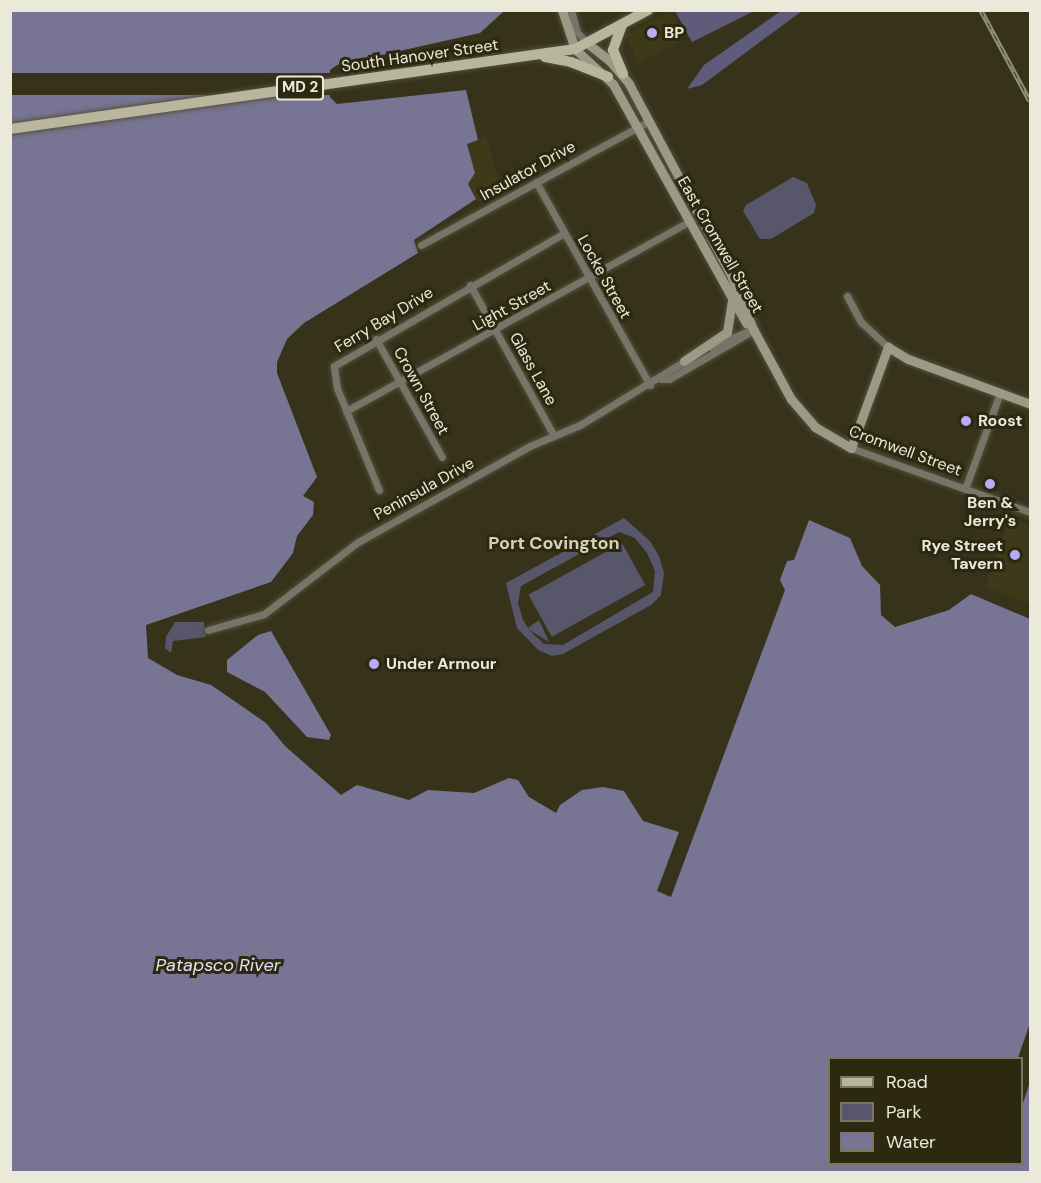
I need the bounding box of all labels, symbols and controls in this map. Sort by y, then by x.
place label: BP [664,23,684,43]
marker: BP [645,26,659,40]
street label: South Hanover Street [340,35,500,77]
road number: MD 2 [274,76,326,100]
street label: Insulator Drive [477,137,579,205]
street label: East Cromwell Street [673,173,767,317]
street label: Locke Street [573,232,635,322]
street label: Light Street [470,277,554,335]
street label: Ferry Bay Drive [331,283,437,357]
street label: Glass Lane [505,329,561,409]
street label: Crown Street [389,344,453,438]
place label: Roost [978,411,1022,431]
marker: Roost [959,414,973,428]
street label: Cromwell Street [846,422,964,480]
street label: Peninsula Drive [370,454,478,524]
marker: Ben & Jerry's [983,477,997,491]
place label: Ben & Jerry's [964,493,1016,531]
district label: Port Covington [488,532,620,554]
place label: Rye Street Tavern [921,536,1003,574]
marker: Rye Street Tavern [1008,548,1022,562]
place label: Under Armour [386,654,496,674]
marker: Under Armour [367,657,381,671]
water label: Patapsco River [156,954,280,976]
legend [828,1057,1023,1165]
text: Road [886,1070,928,1094]
text: Park [886,1100,922,1124]
text: Water [886,1130,936,1154]

